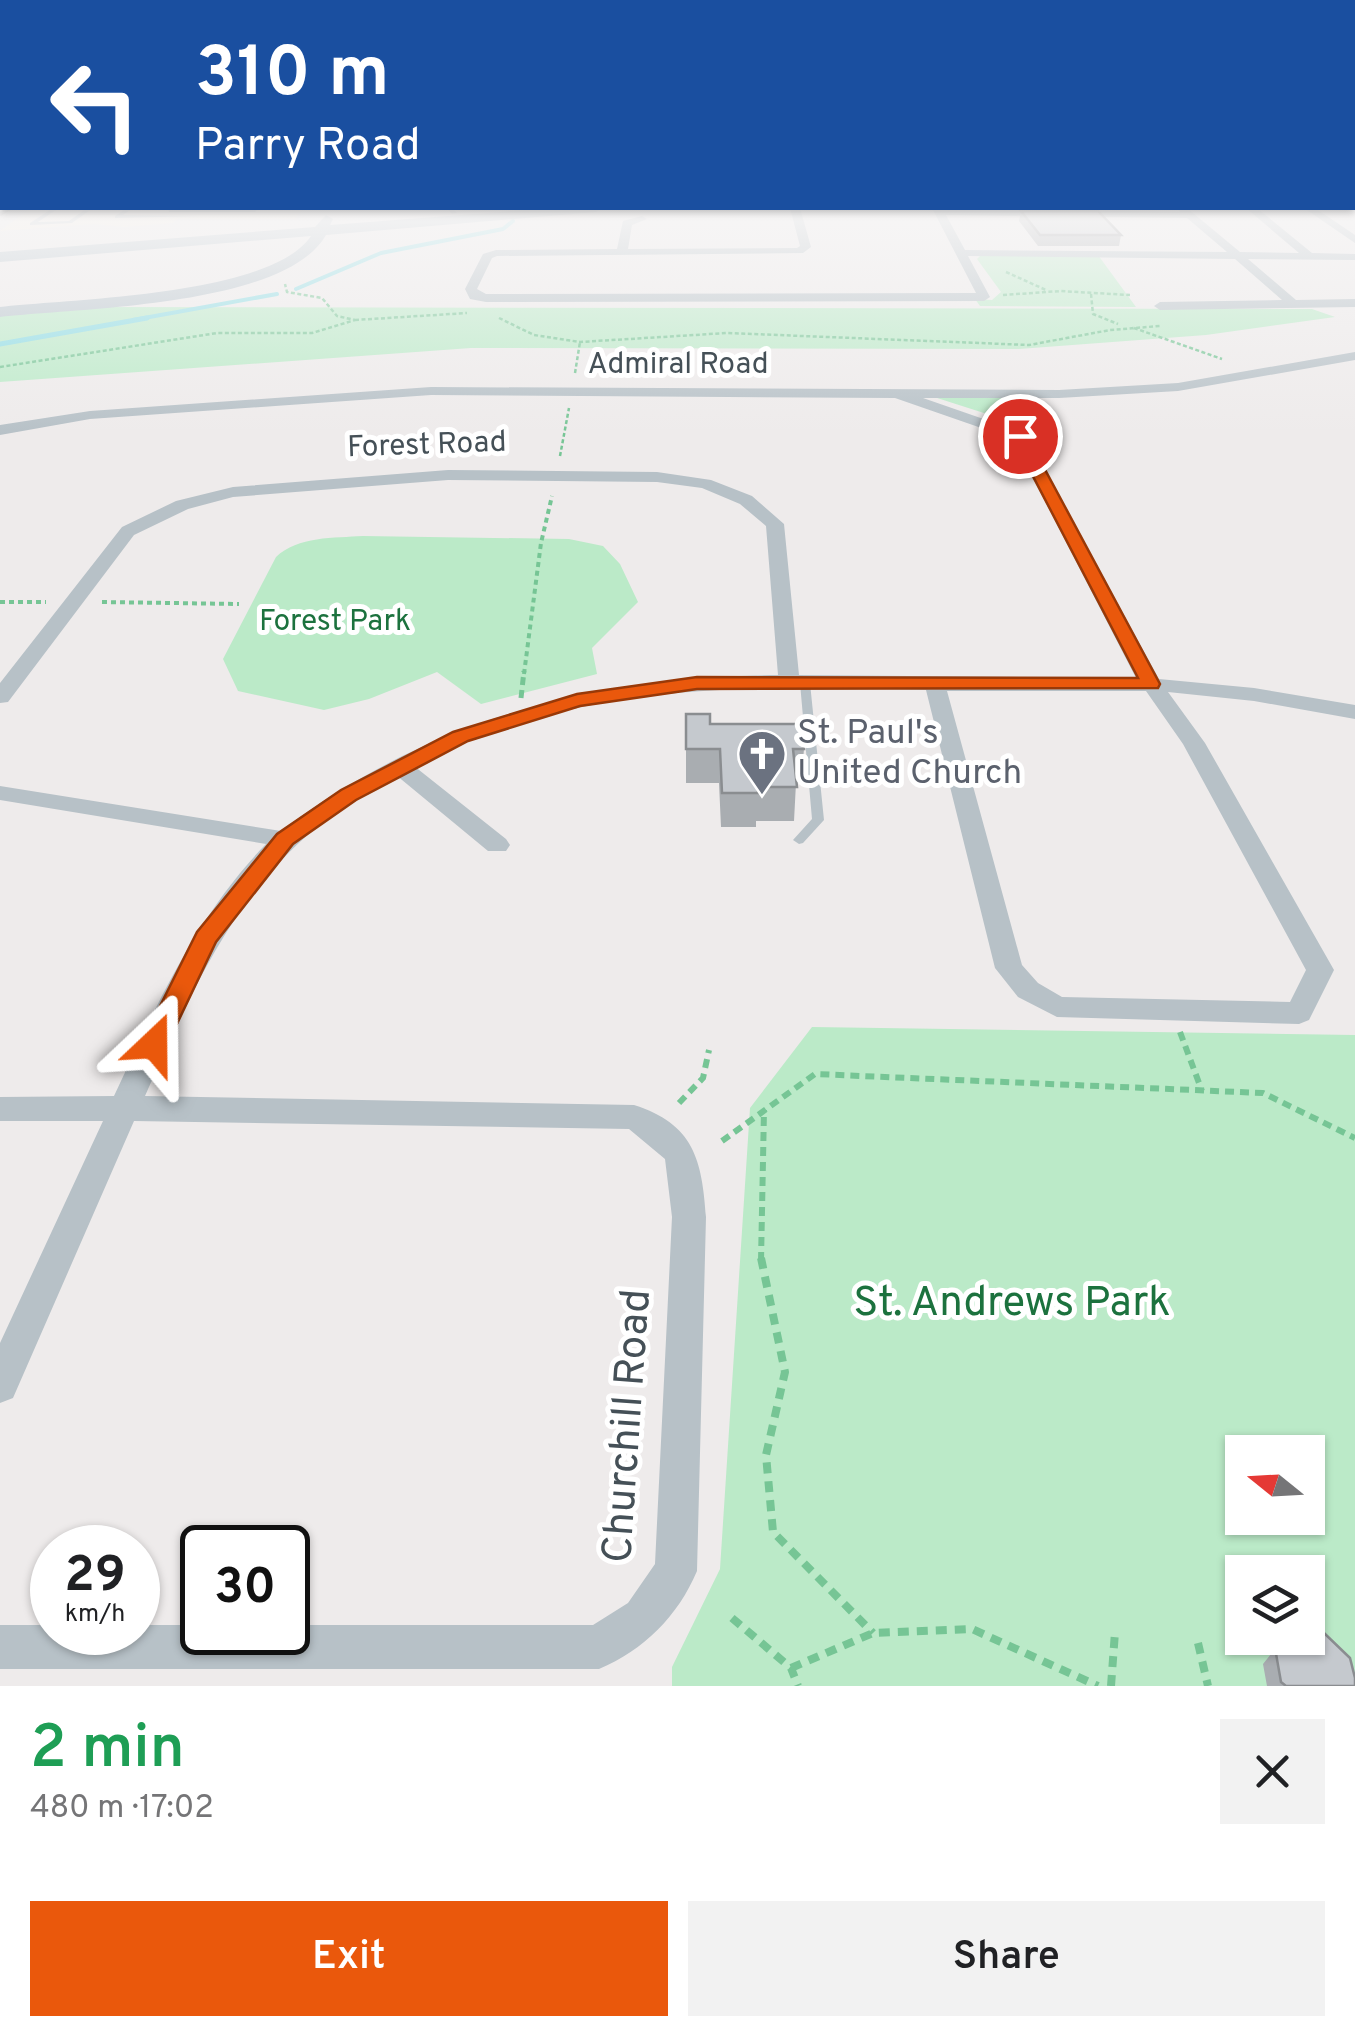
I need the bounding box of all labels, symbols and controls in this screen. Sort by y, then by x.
text: 310 m [195,32,390,121]
icon: left [30,40,160,170]
text: Parry Road [195,119,420,176]
street label: Admiral Road [587,347,769,384]
pin [978,394,1063,479]
icon: arrive [993,409,1048,464]
street label: Forest Road [347,425,507,467]
park label: Forest Park [259,604,411,641]
place label: St. Paul's United Church [797,712,1022,796]
church icon: St. Paul's United Church [736,728,788,796]
position arrow [102,992,206,1096]
park label: St. Andrews Park [853,1278,1171,1331]
street label: Churchill Road [593,1287,665,1565]
north arrow [1225,1435,1325,1535]
map controls [1225,1435,1325,1655]
speed limit sign: 30 [180,1525,310,1655]
text: 29 [64,1546,126,1609]
button: layers [1225,1555,1325,1655]
text: km/h [65,1599,125,1631]
text: 2 min [30,1713,185,1789]
button: close [1220,1719,1325,1824]
text: 480 m · 17:02 [30,1789,214,1829]
button: Exit [30,1901,668,2016]
button: Share [688,1901,1325,2016]

